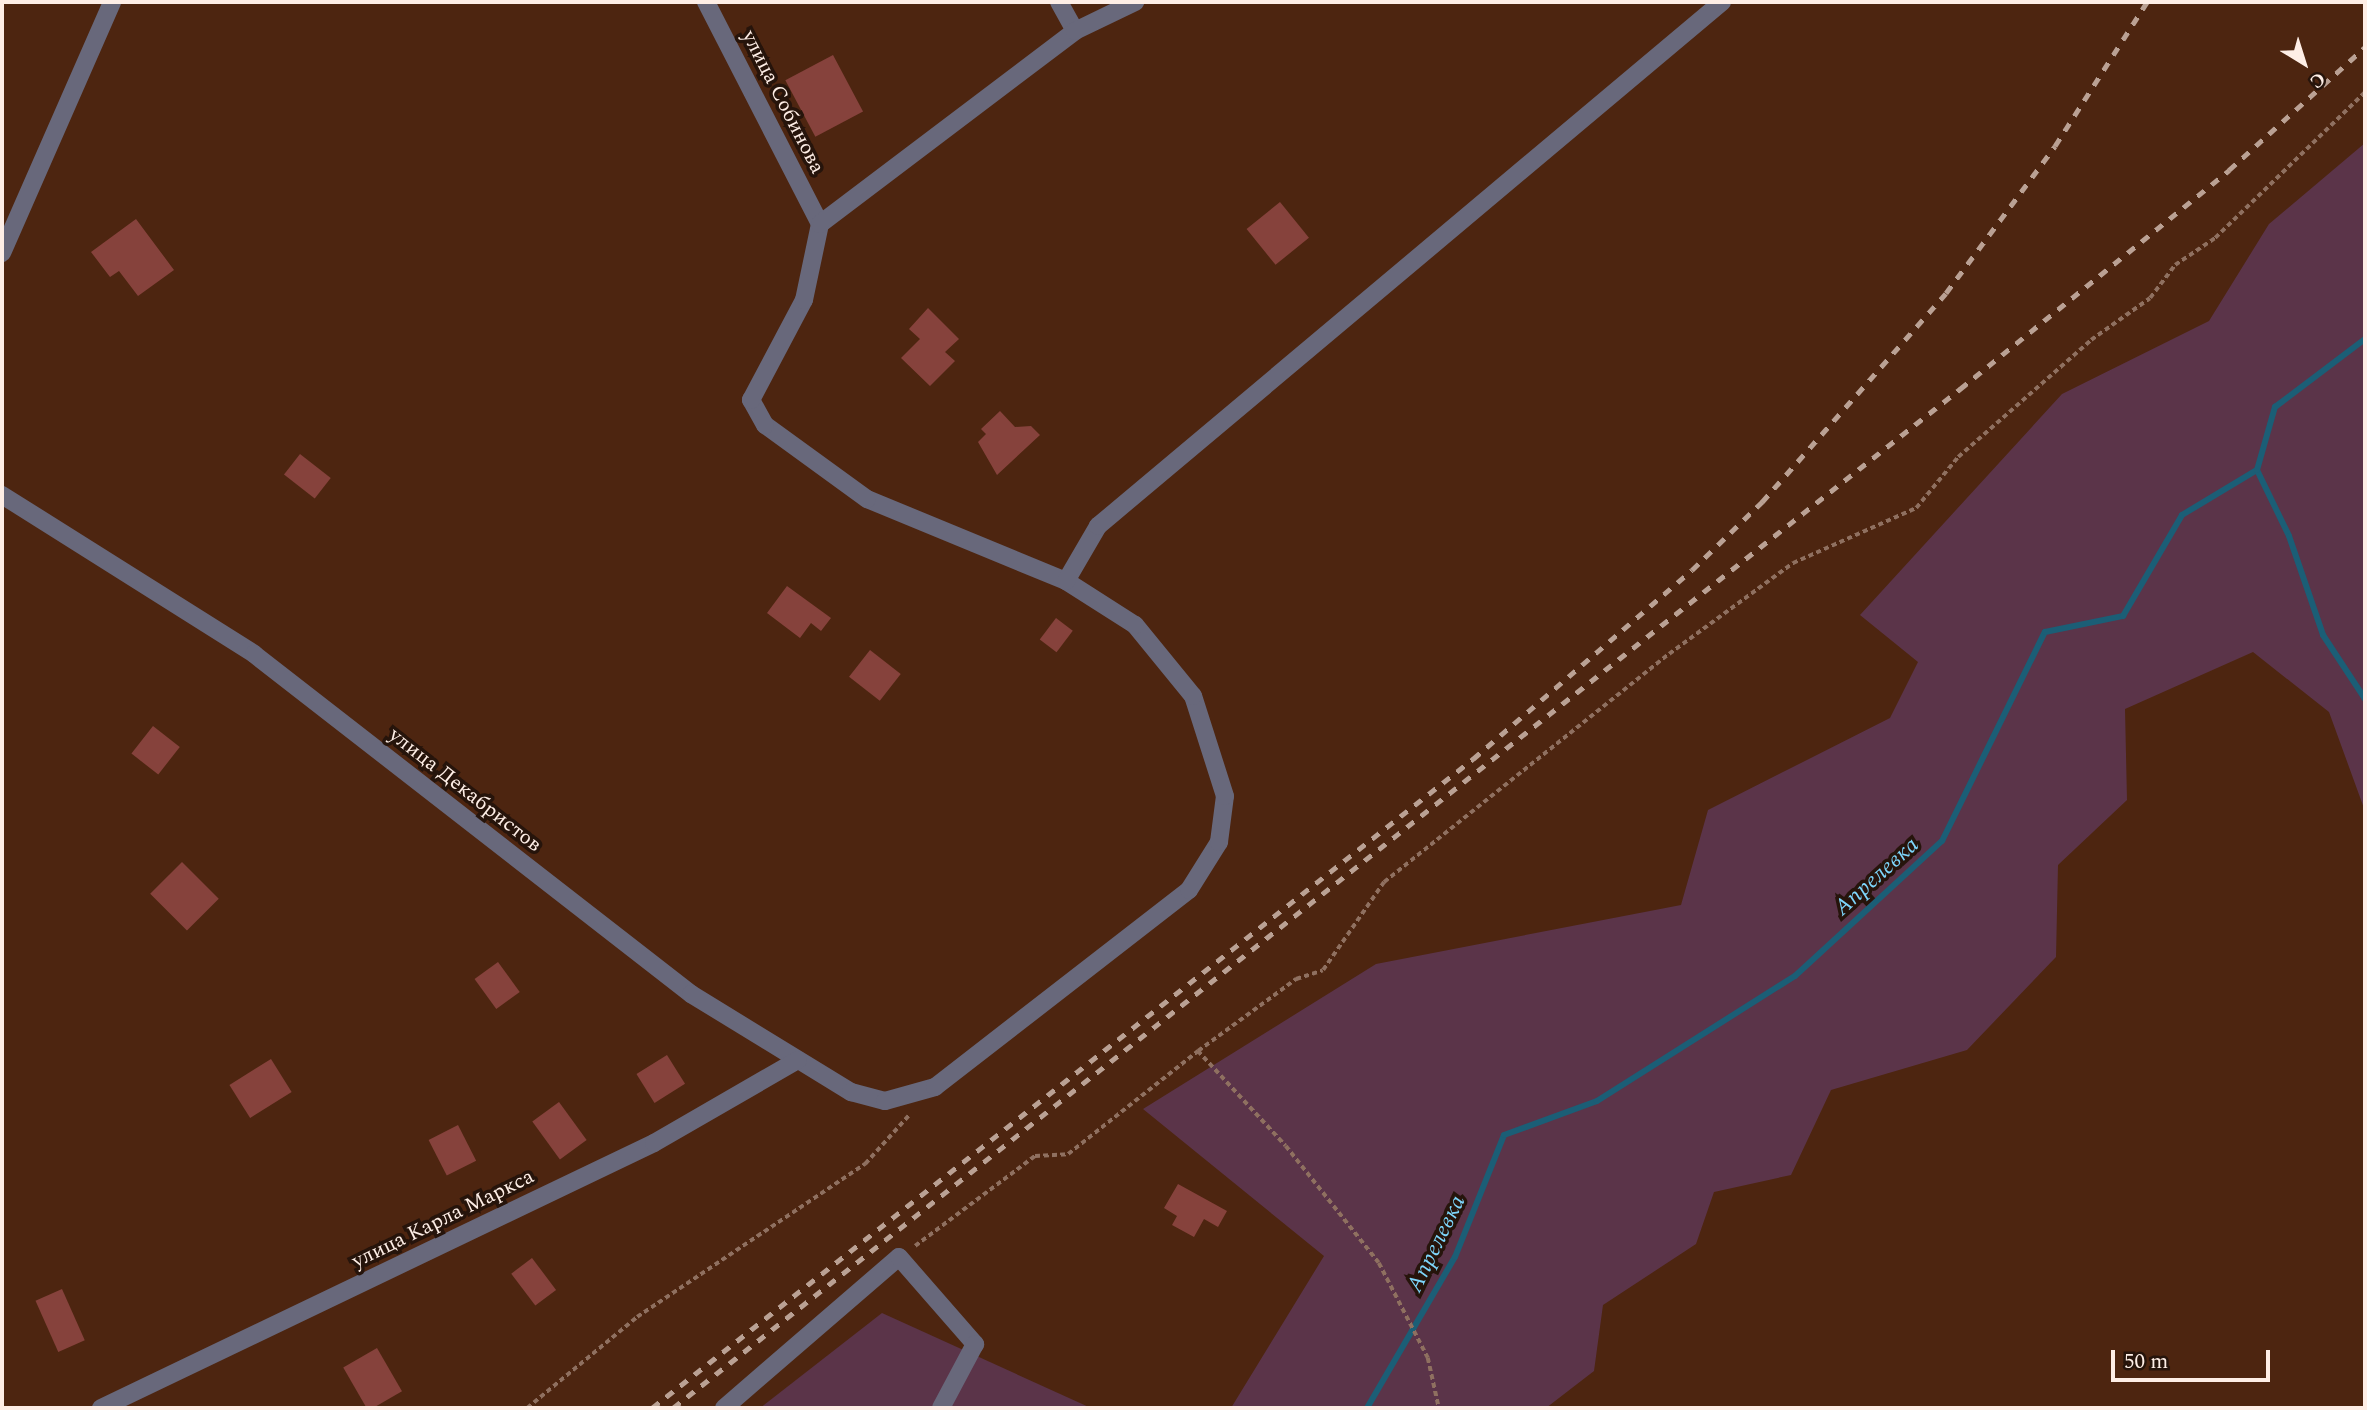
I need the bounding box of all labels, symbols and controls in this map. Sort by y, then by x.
street label: улица Собинова [736,26,830,178]
north arrow [2269,28,2339,98]
text: С [2303,64,2331,96]
street label: улица Декабристов [384,723,546,857]
water label: Апрелевка [1829,832,1925,922]
street label: улица Карла Маркса [348,1164,538,1274]
water label: Апрелевка [1402,1191,1472,1297]
scale bar [2115,1336,2274,1380]
text: 50 m [2124,1346,2168,1378]

